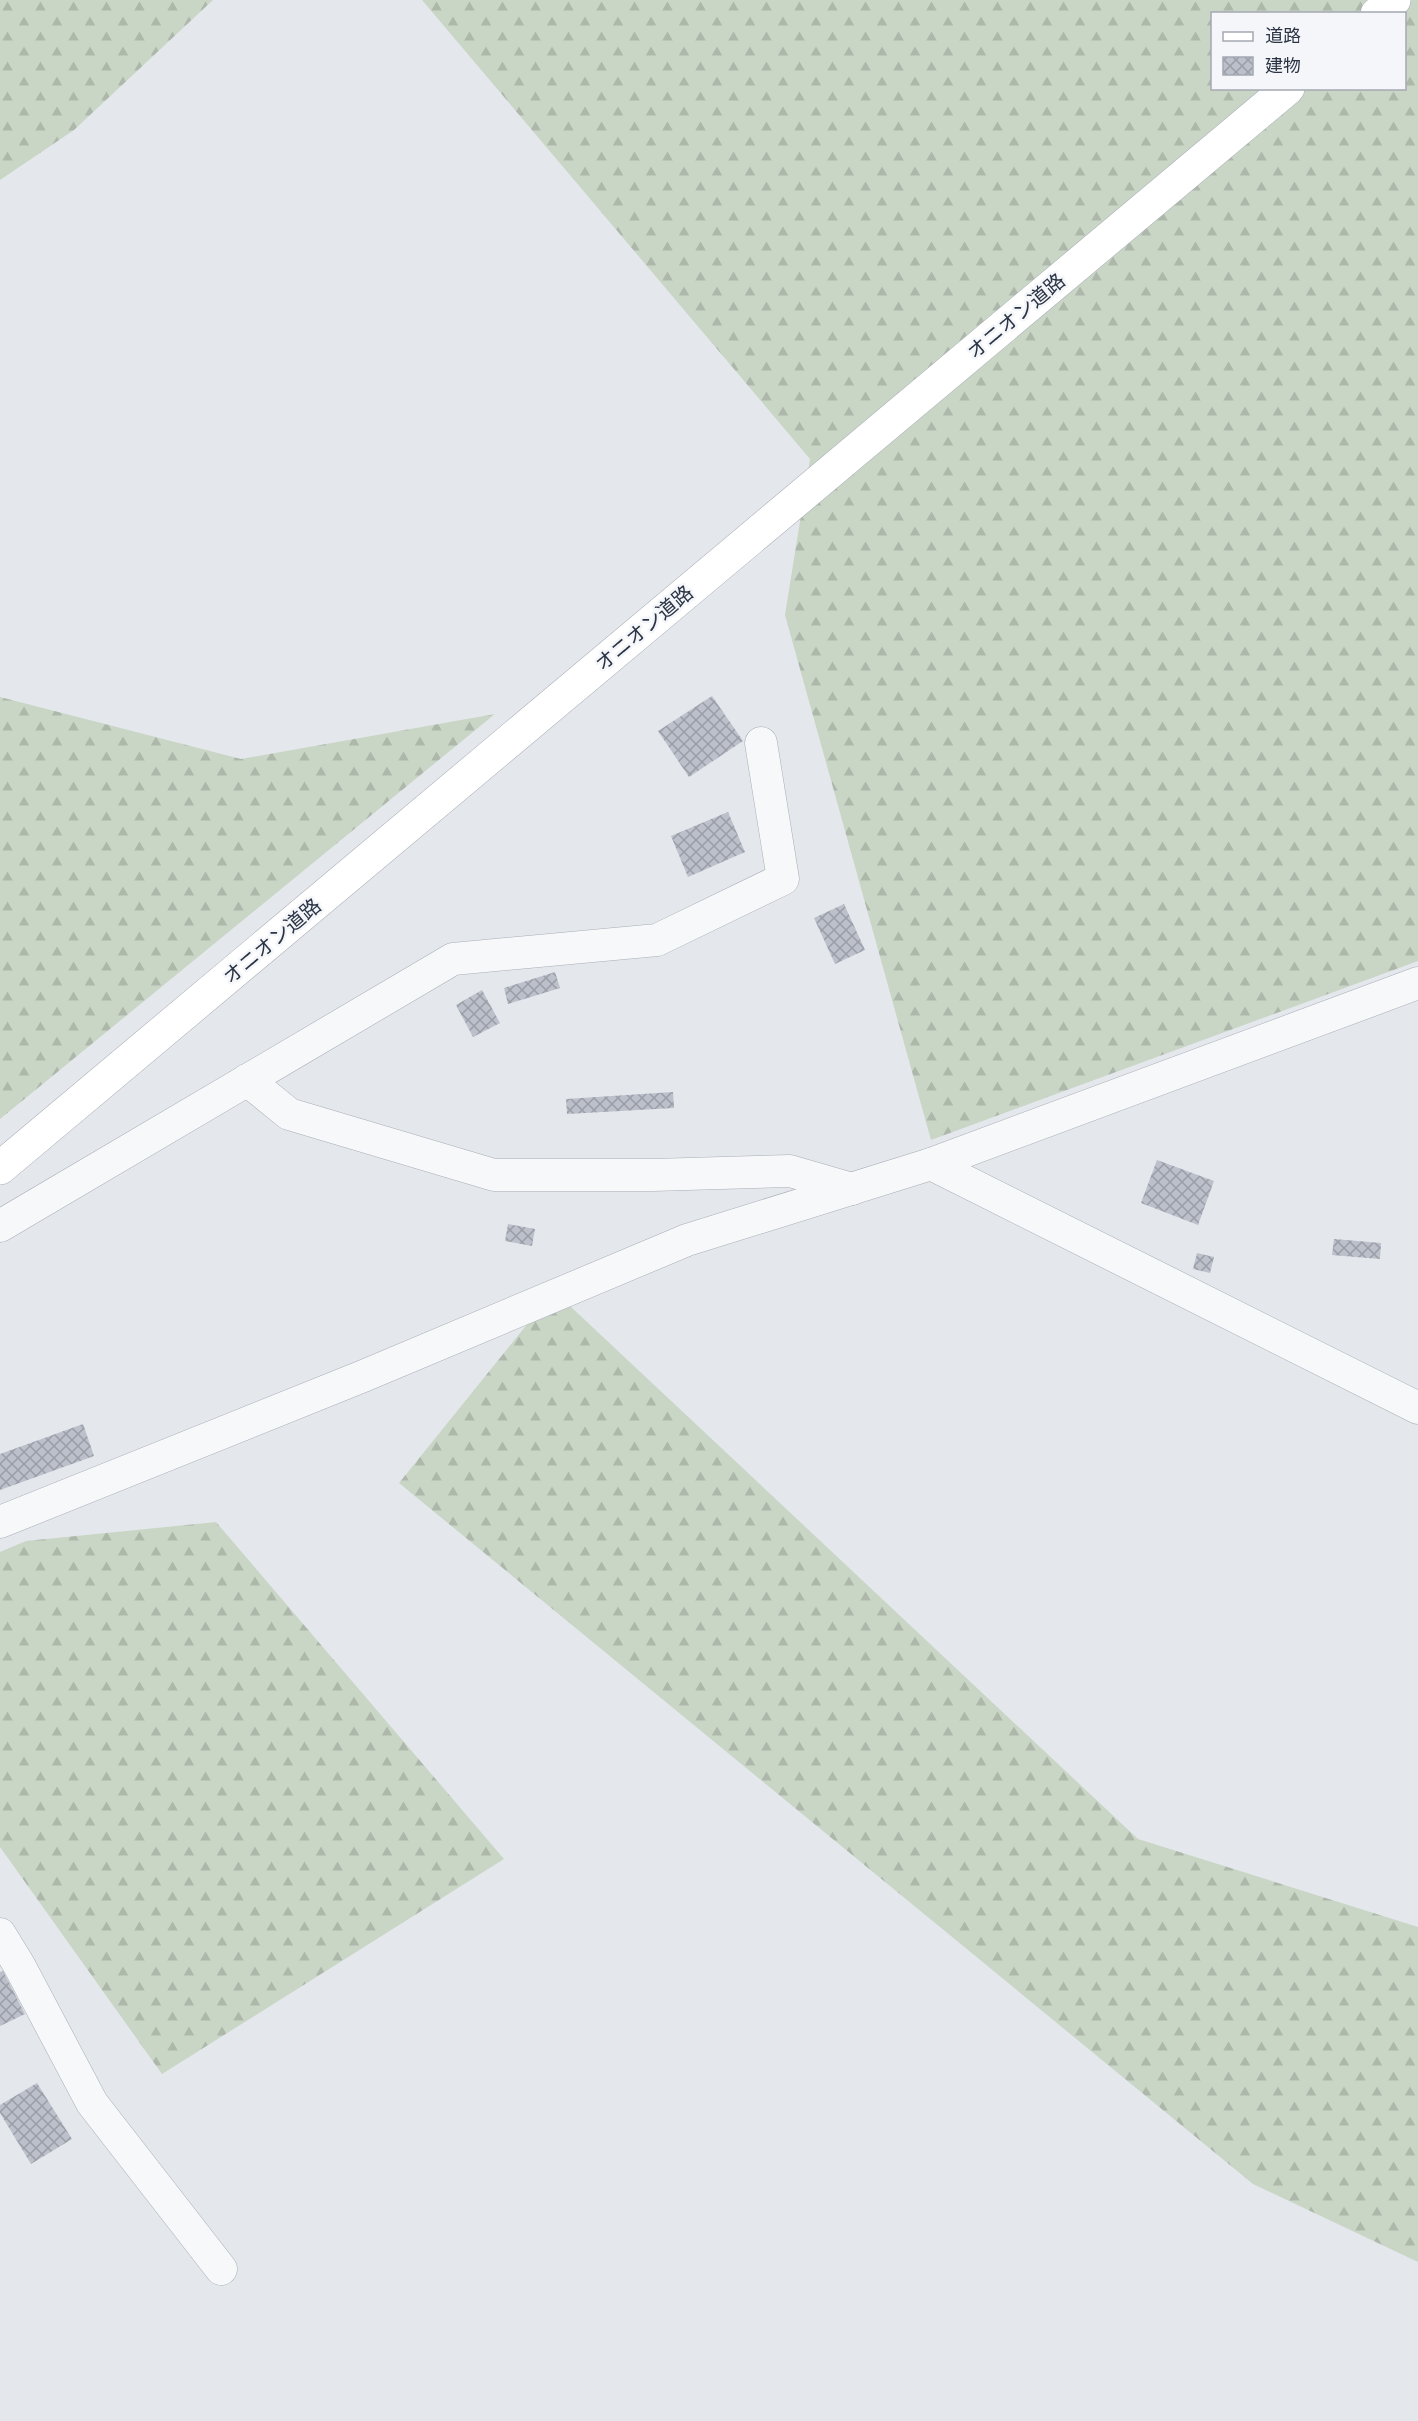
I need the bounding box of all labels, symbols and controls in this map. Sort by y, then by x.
legend [1211,12,1406,90]
text: 道路 [1265,24,1301,47]
text: 建物 [1265,54,1301,77]
street label: オニオン道路 [962,267,1070,364]
street label: オニオン道路 [590,579,698,676]
street label: オニオン道路 [218,892,326,989]

